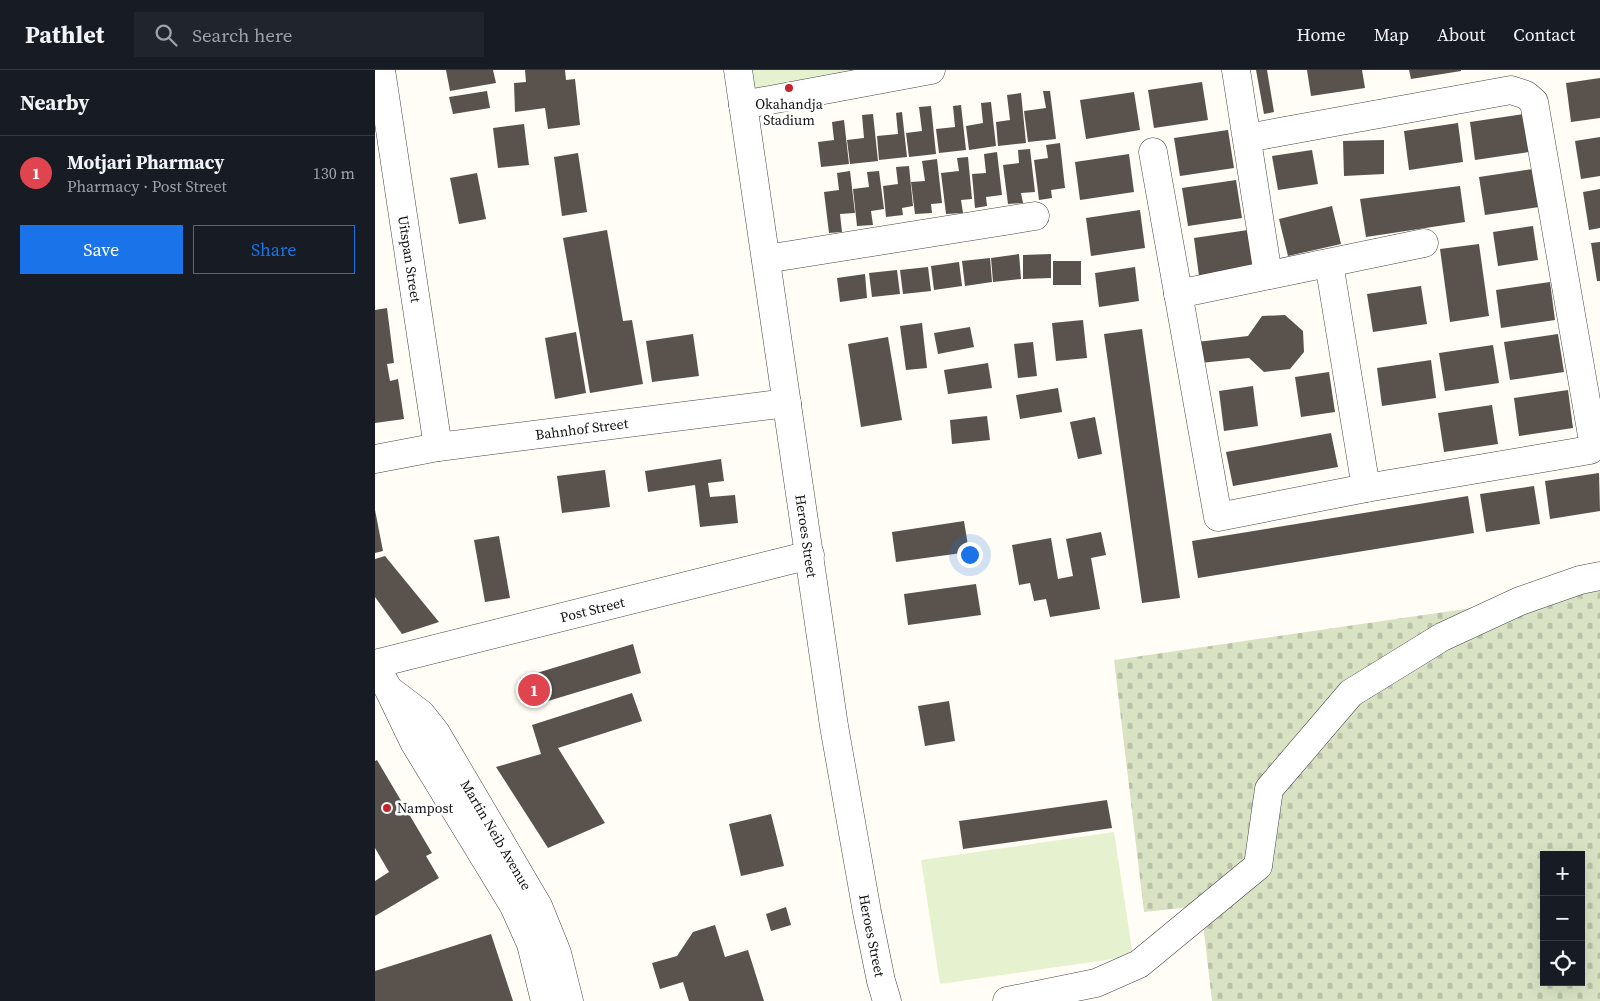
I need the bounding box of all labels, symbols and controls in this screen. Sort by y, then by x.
search box [134,12,484,57]
text: Pathlet [25,18,104,51]
icon: search [152,21,180,49]
text: Search here [192,22,293,48]
text: Home [1297,22,1346,47]
text: Map [1374,22,1409,47]
text: About [1437,22,1485,47]
text: Contact [1513,22,1575,47]
marker: Okahandja Stadium [783,82,795,94]
text: Nearby [20,88,90,117]
place label: Okahandja Stadium [755,94,824,130]
text: Motjari Pharmacy [67,149,224,175]
text: 1 [32,162,40,184]
text: 130 m [313,162,355,184]
text: Pharmacy · Post Street [67,175,227,197]
street label: Uitspan Street [393,214,426,304]
button: Save [20,225,183,274]
button: Share [193,225,355,274]
street label: Bahnhof Street [534,413,630,445]
street label: Heroes Street [790,493,822,580]
your location [957,542,983,568]
street label: Post Street [558,592,627,627]
pin: 1 [518,671,550,709]
street label: Martin Neib Avenue [456,776,536,894]
place label: Nampost [397,798,454,818]
marker: Nampost [381,802,393,814]
map controls [1540,851,1585,986]
button: + [1540,851,1585,896]
street label: Heroes Street [854,893,890,979]
button: − [1540,896,1585,941]
button: locate [1540,941,1585,986]

